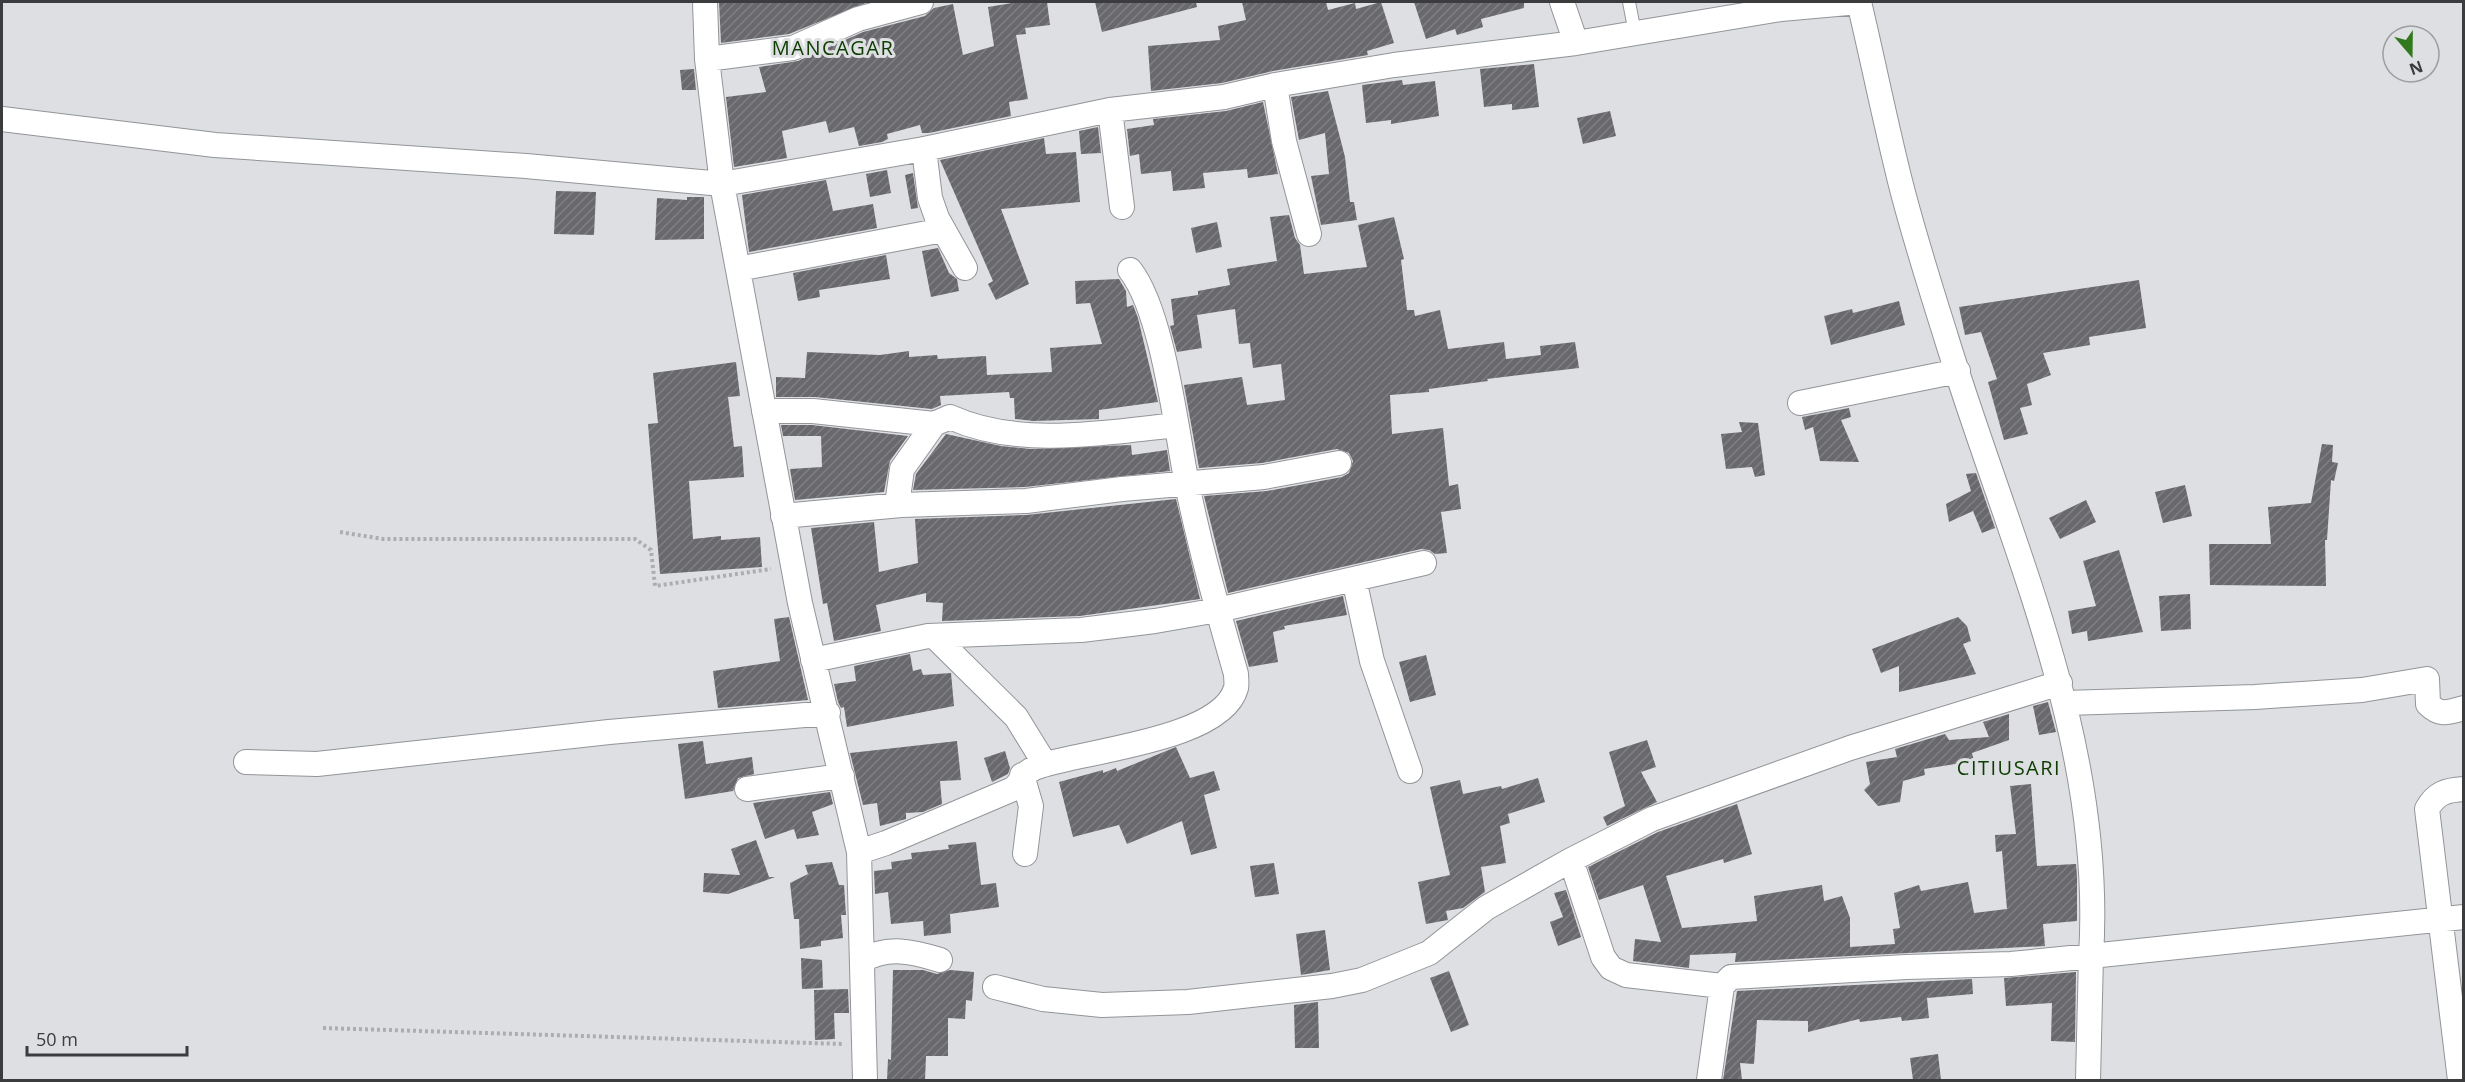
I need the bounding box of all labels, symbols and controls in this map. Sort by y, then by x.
north arrow [2381,24,2441,84]
district label: MANCAGAR [772,34,894,61]
text: N [2406,56,2426,81]
district label: CITIUSARI [1957,754,2061,781]
scale bar [27,1019,188,1057]
text: 50 m [36,1027,78,1051]

